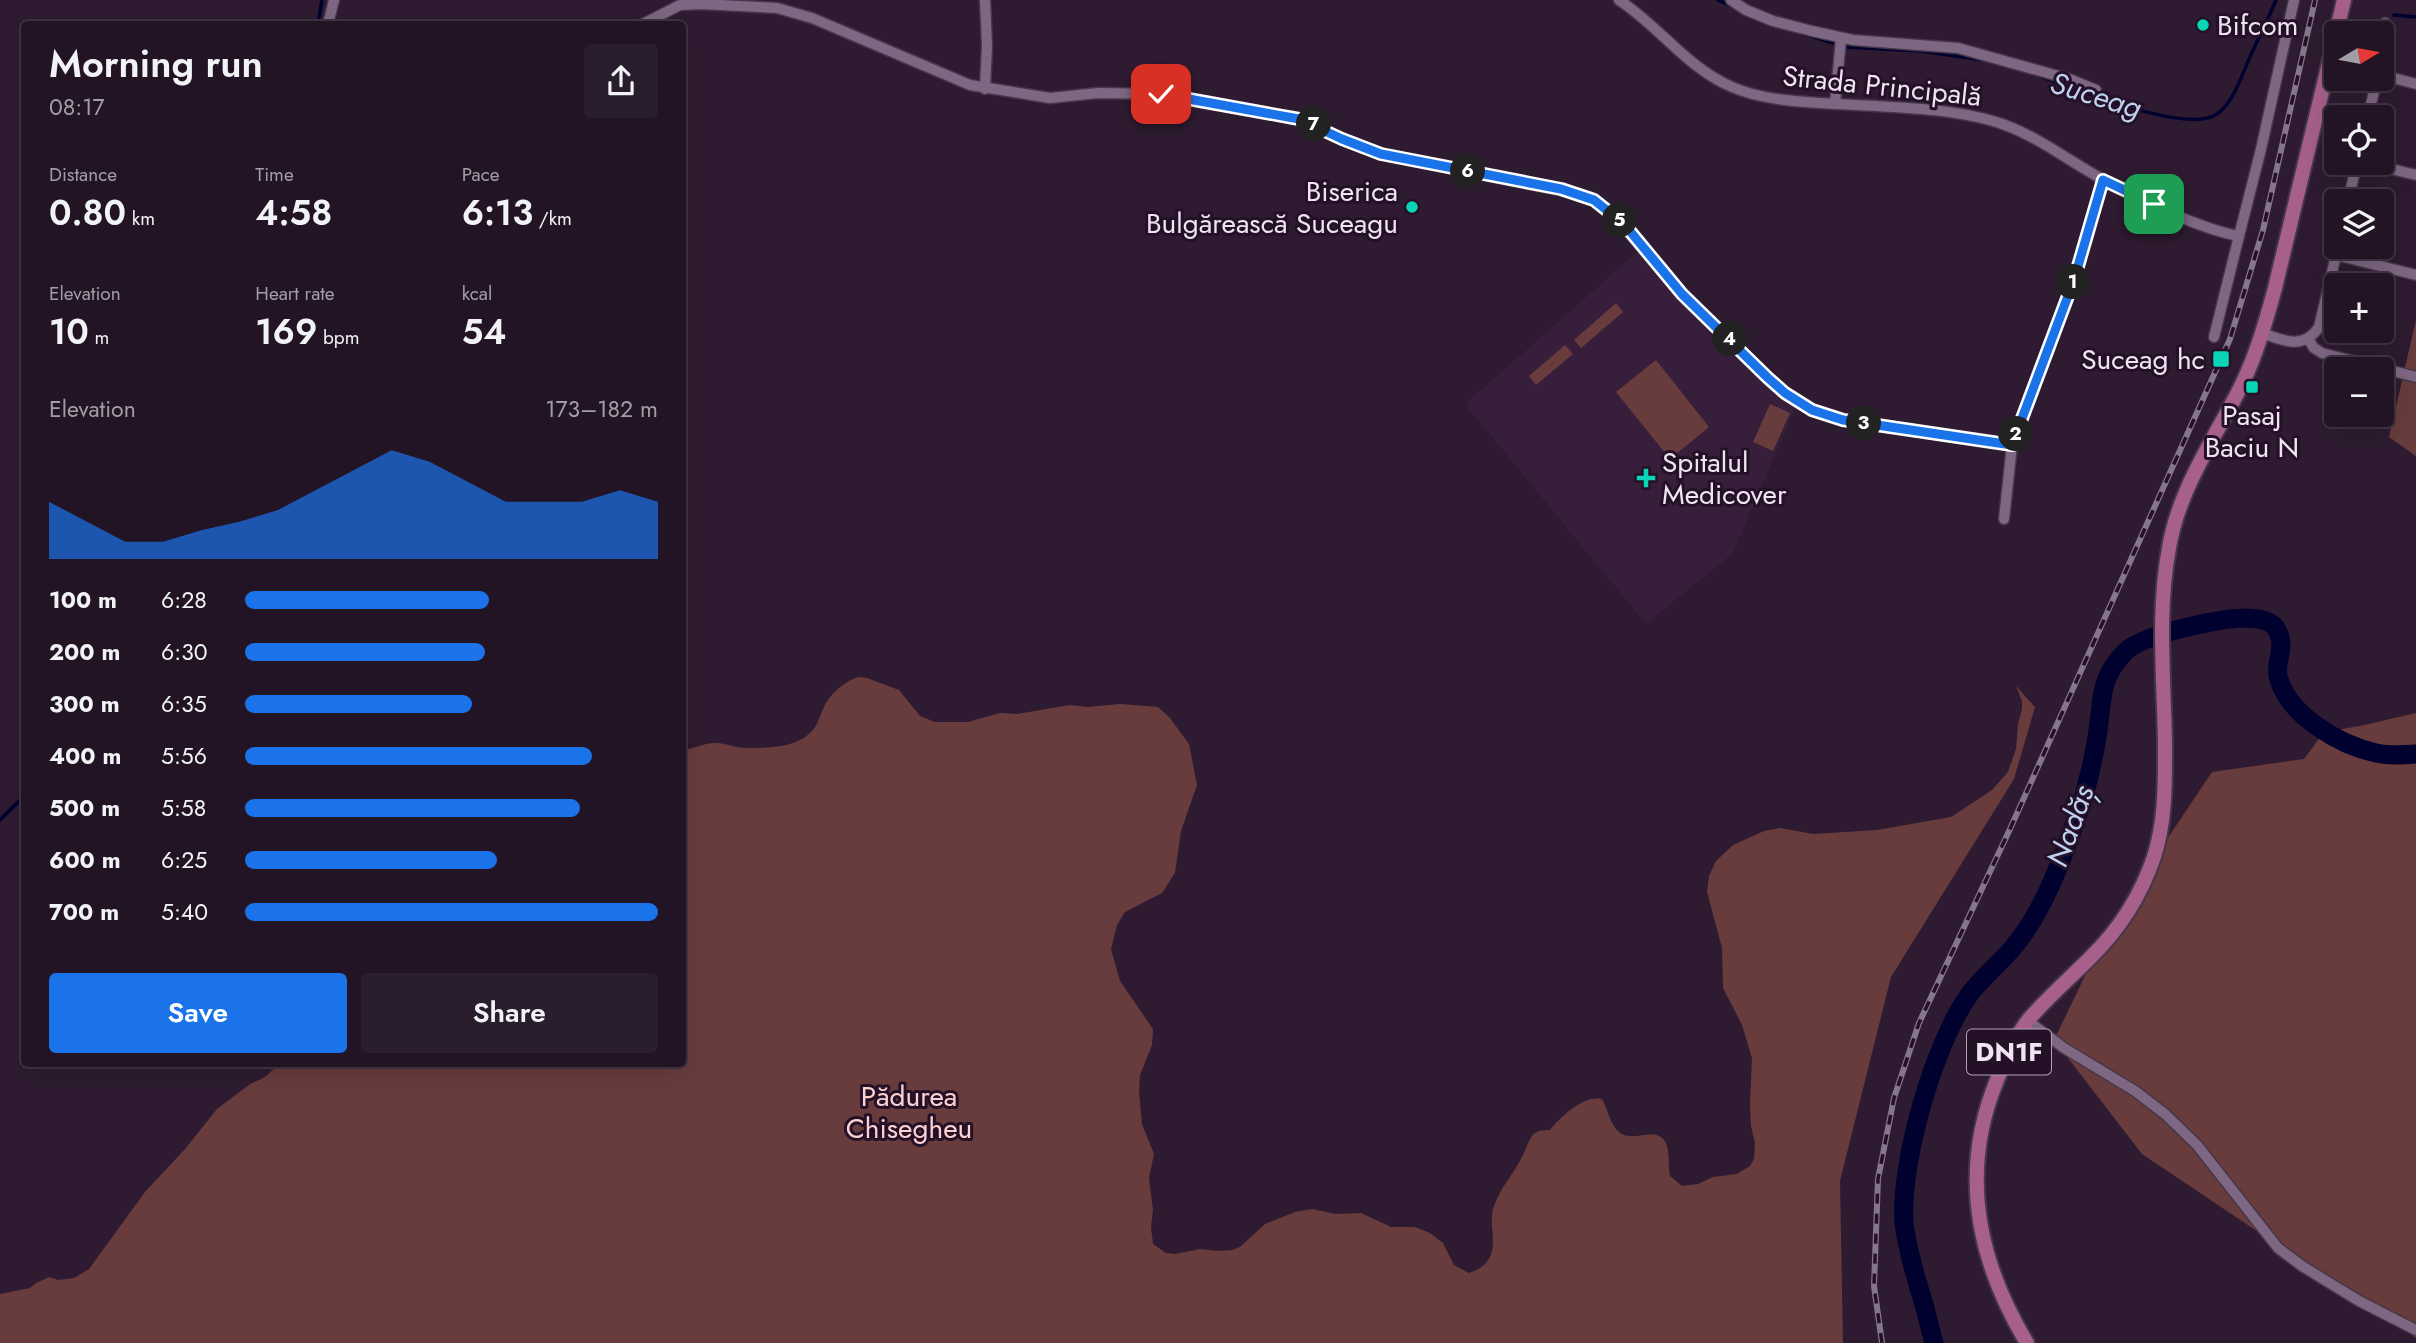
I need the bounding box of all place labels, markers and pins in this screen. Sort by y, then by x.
place label: Bifcom [2217,5,2298,46]
marker: Bifcom [2195,17,2211,33]
pin [1131,64,1191,124]
pin: 7 [1296,106,1332,142]
pin: 6 [1450,154,1486,188]
place label: Biserica Bulgărească Suceagu [1146,171,1398,244]
pin [2124,174,2184,234]
marker: Biserica Bulgărească Suceagu [1404,199,1420,215]
pin: 5 [1602,202,1638,238]
pin: 1 [2056,264,2090,300]
pin: 4 [1712,322,1748,356]
place label: Suceag hc [2081,339,2205,380]
marker: Suceag hc [2211,349,2231,369]
marker: Pasaj Baciu N [2244,379,2260,395]
place label: Pasaj Baciu N [2205,395,2299,468]
pin: 3 [1846,406,1882,440]
pin: 2 [1998,416,2034,452]
place label: Spitalul Medicover [1662,442,1787,515]
marker: Spitalul Medicover [1636,468,1656,488]

